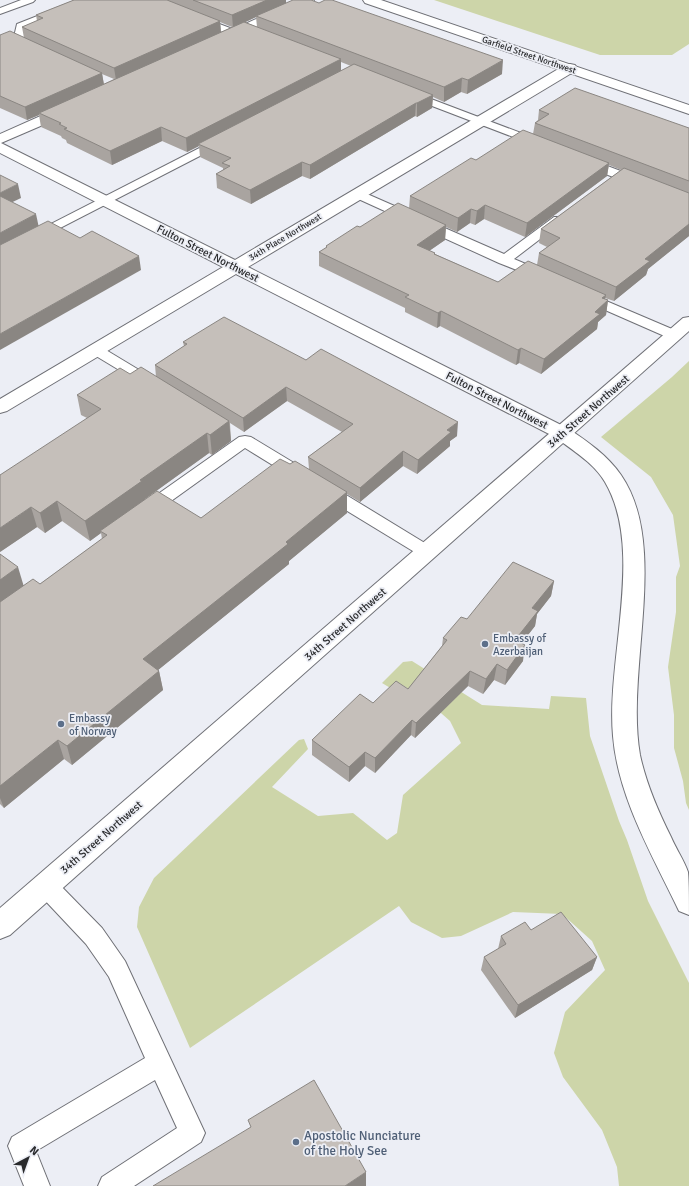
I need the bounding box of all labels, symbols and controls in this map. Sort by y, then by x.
street label: Garfield Street Northwest [480,34,577,77]
street label: 34th Place Northwest [247,211,324,263]
street label: Fulton Street Northwest [155,222,261,285]
street label: Fulton Street Northwest [444,369,550,432]
street label: 34th Street Northwest [545,372,632,451]
street label: 34th Street Northwest [302,585,389,664]
place label: Embassy of Azerbaijan [493,632,547,658]
marker: Embassy of Azerbaijan [480,639,490,649]
place label: Embassy of Norway [69,712,118,738]
marker: Embassy of Norway [56,719,66,729]
street label: 34th Street Northwest [58,798,145,877]
place label: Apostolic Nunciature of the Holy See [304,1128,421,1159]
marker: Apostolic Nunciature of the Holy See [291,1137,301,1147]
north arrow [8,1138,48,1178]
text: N [27,1143,41,1158]

